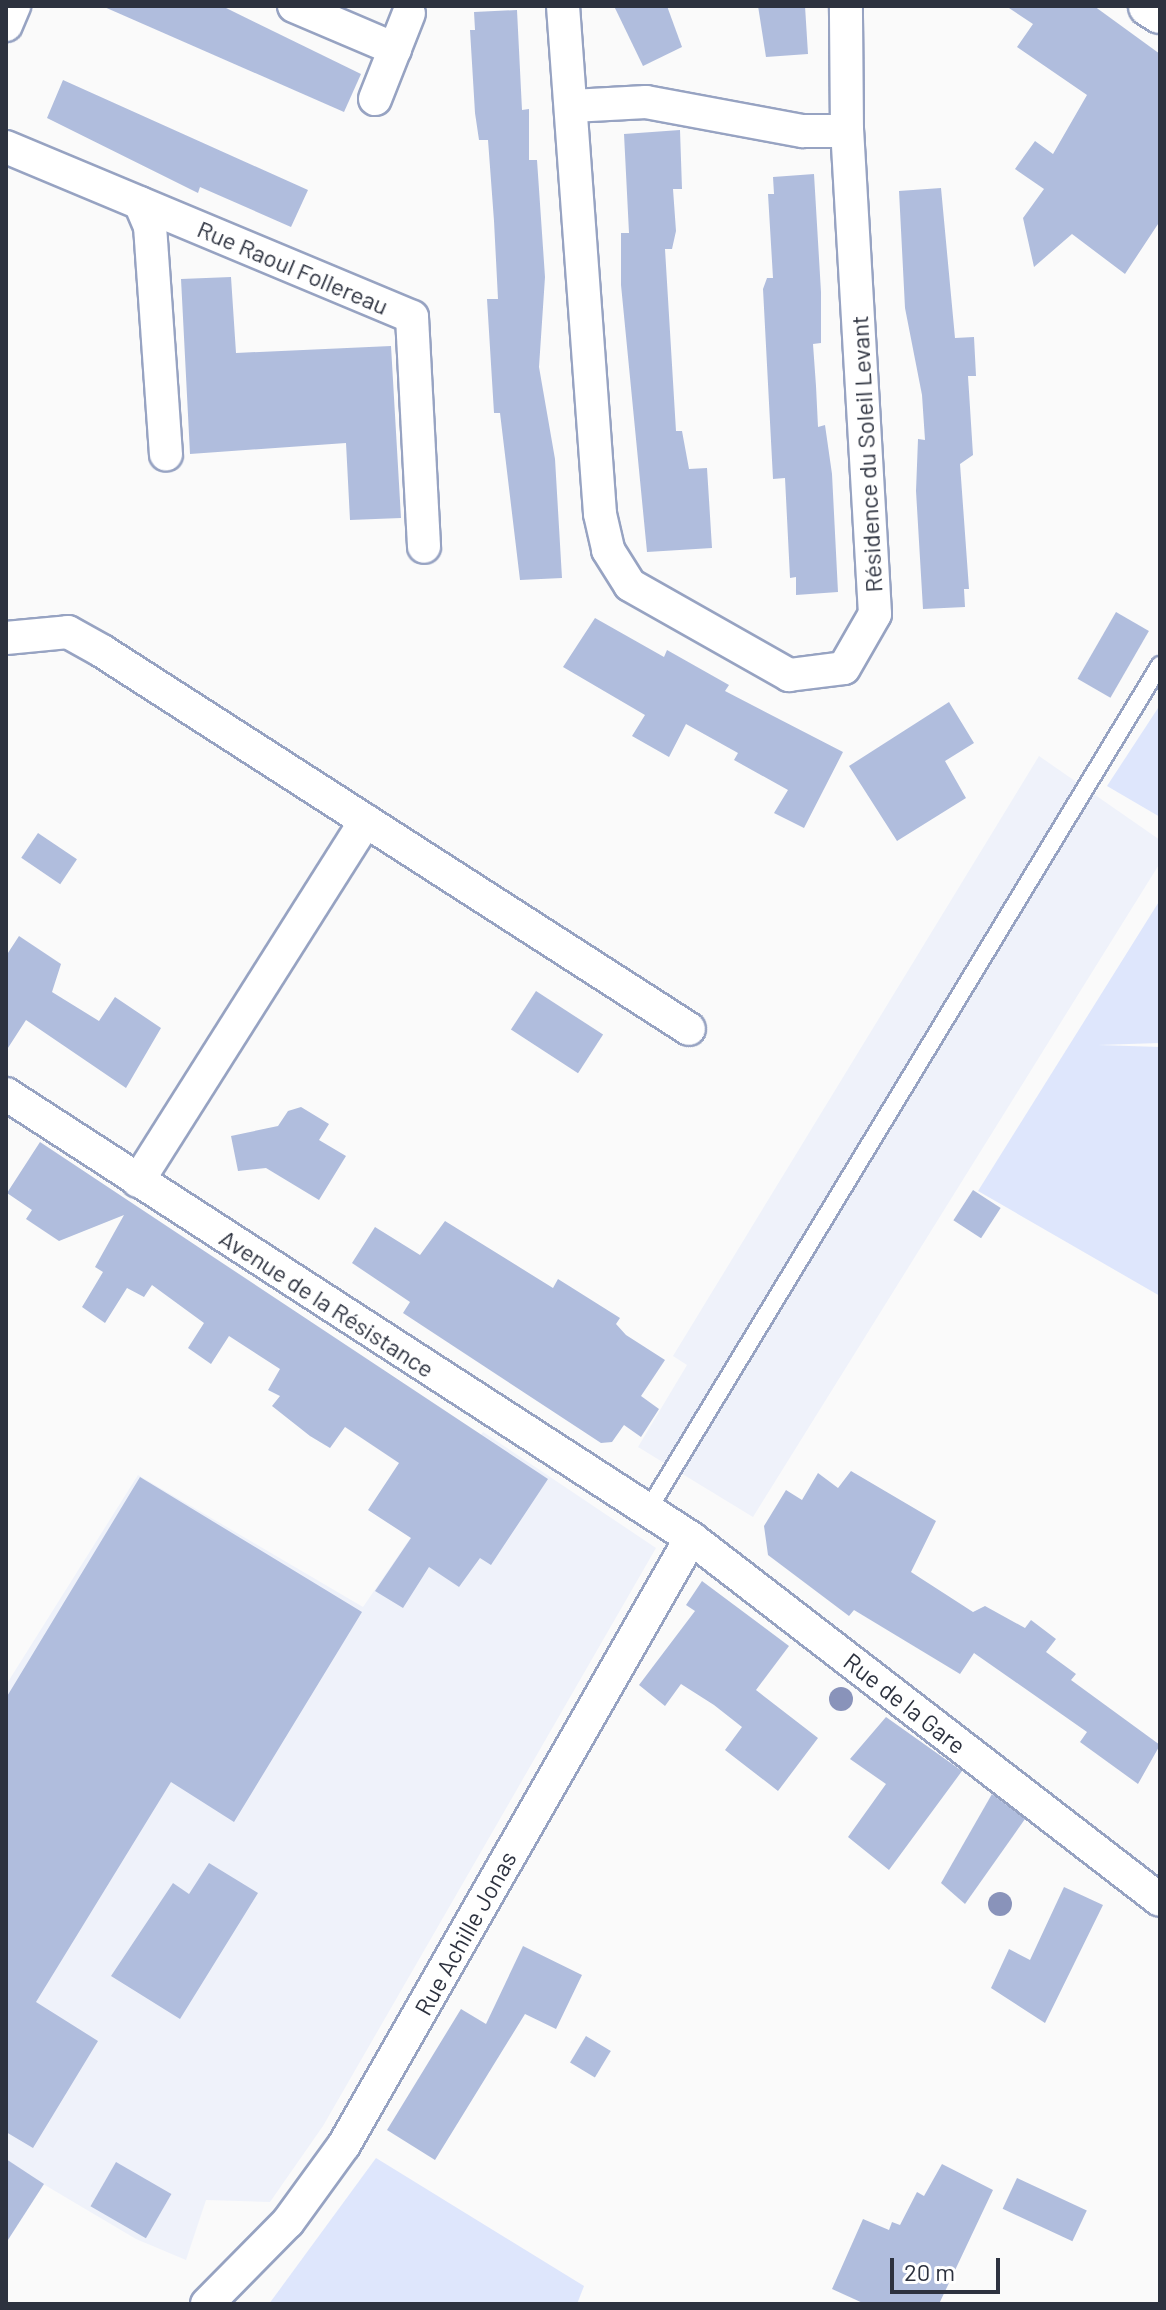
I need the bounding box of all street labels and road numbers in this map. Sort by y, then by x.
street label: Rue Raoul Follereau [193,214,393,320]
street label: Résidence du Soleil Levant [844,315,888,593]
street label: Avenue de la Résistance [214,1223,440,1383]
street label: Rue de la Gare [838,1647,972,1759]
street label: Rue Achille Jonas [408,1846,522,2020]

